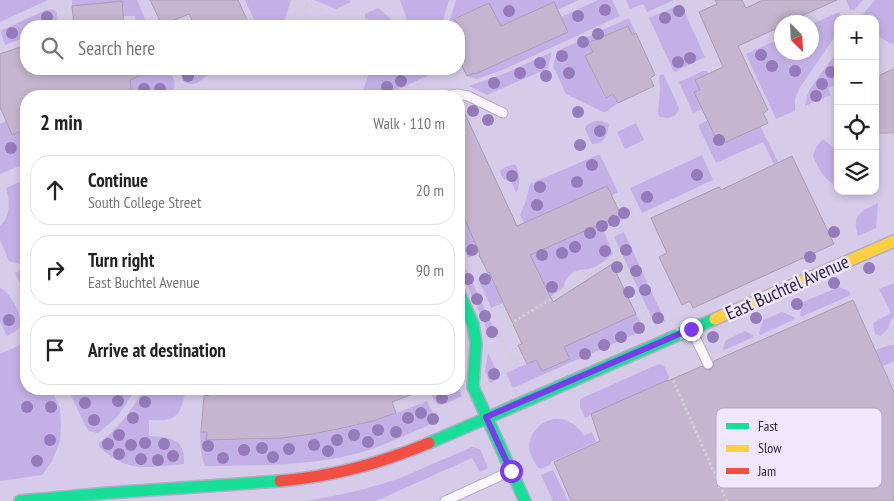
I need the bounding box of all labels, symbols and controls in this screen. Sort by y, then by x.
north arrow [774,15,819,60]
map controls [834,15,879,195]
button: + [834,15,879,60]
search box [20,20,465,75]
icon: search [38,34,66,62]
text: Search here [78,36,155,60]
button: − [834,60,879,105]
button: locate [834,105,879,150]
text: 2 min [40,109,82,136]
text: Walk · 110 m [373,113,445,133]
button: layers [834,150,879,195]
text: Continue [88,168,148,192]
icon: ahead [41,176,69,204]
text: 20 m [416,180,444,200]
text: South College Street [88,192,201,212]
text: Turn right [88,248,154,272]
street label: East Buchtel Avenue [722,249,853,325]
icon: right [41,256,69,284]
text: 90 m [416,260,444,280]
text: East Buchtel Avenue [88,272,200,292]
route end [680,318,703,341]
icon: arrive [41,336,69,364]
text: Arrive at destination [88,338,226,362]
legend [716,408,882,488]
text: Fast [758,417,778,435]
text: Slow [758,439,782,457]
route start [500,460,523,483]
text: Jam [757,462,776,480]

